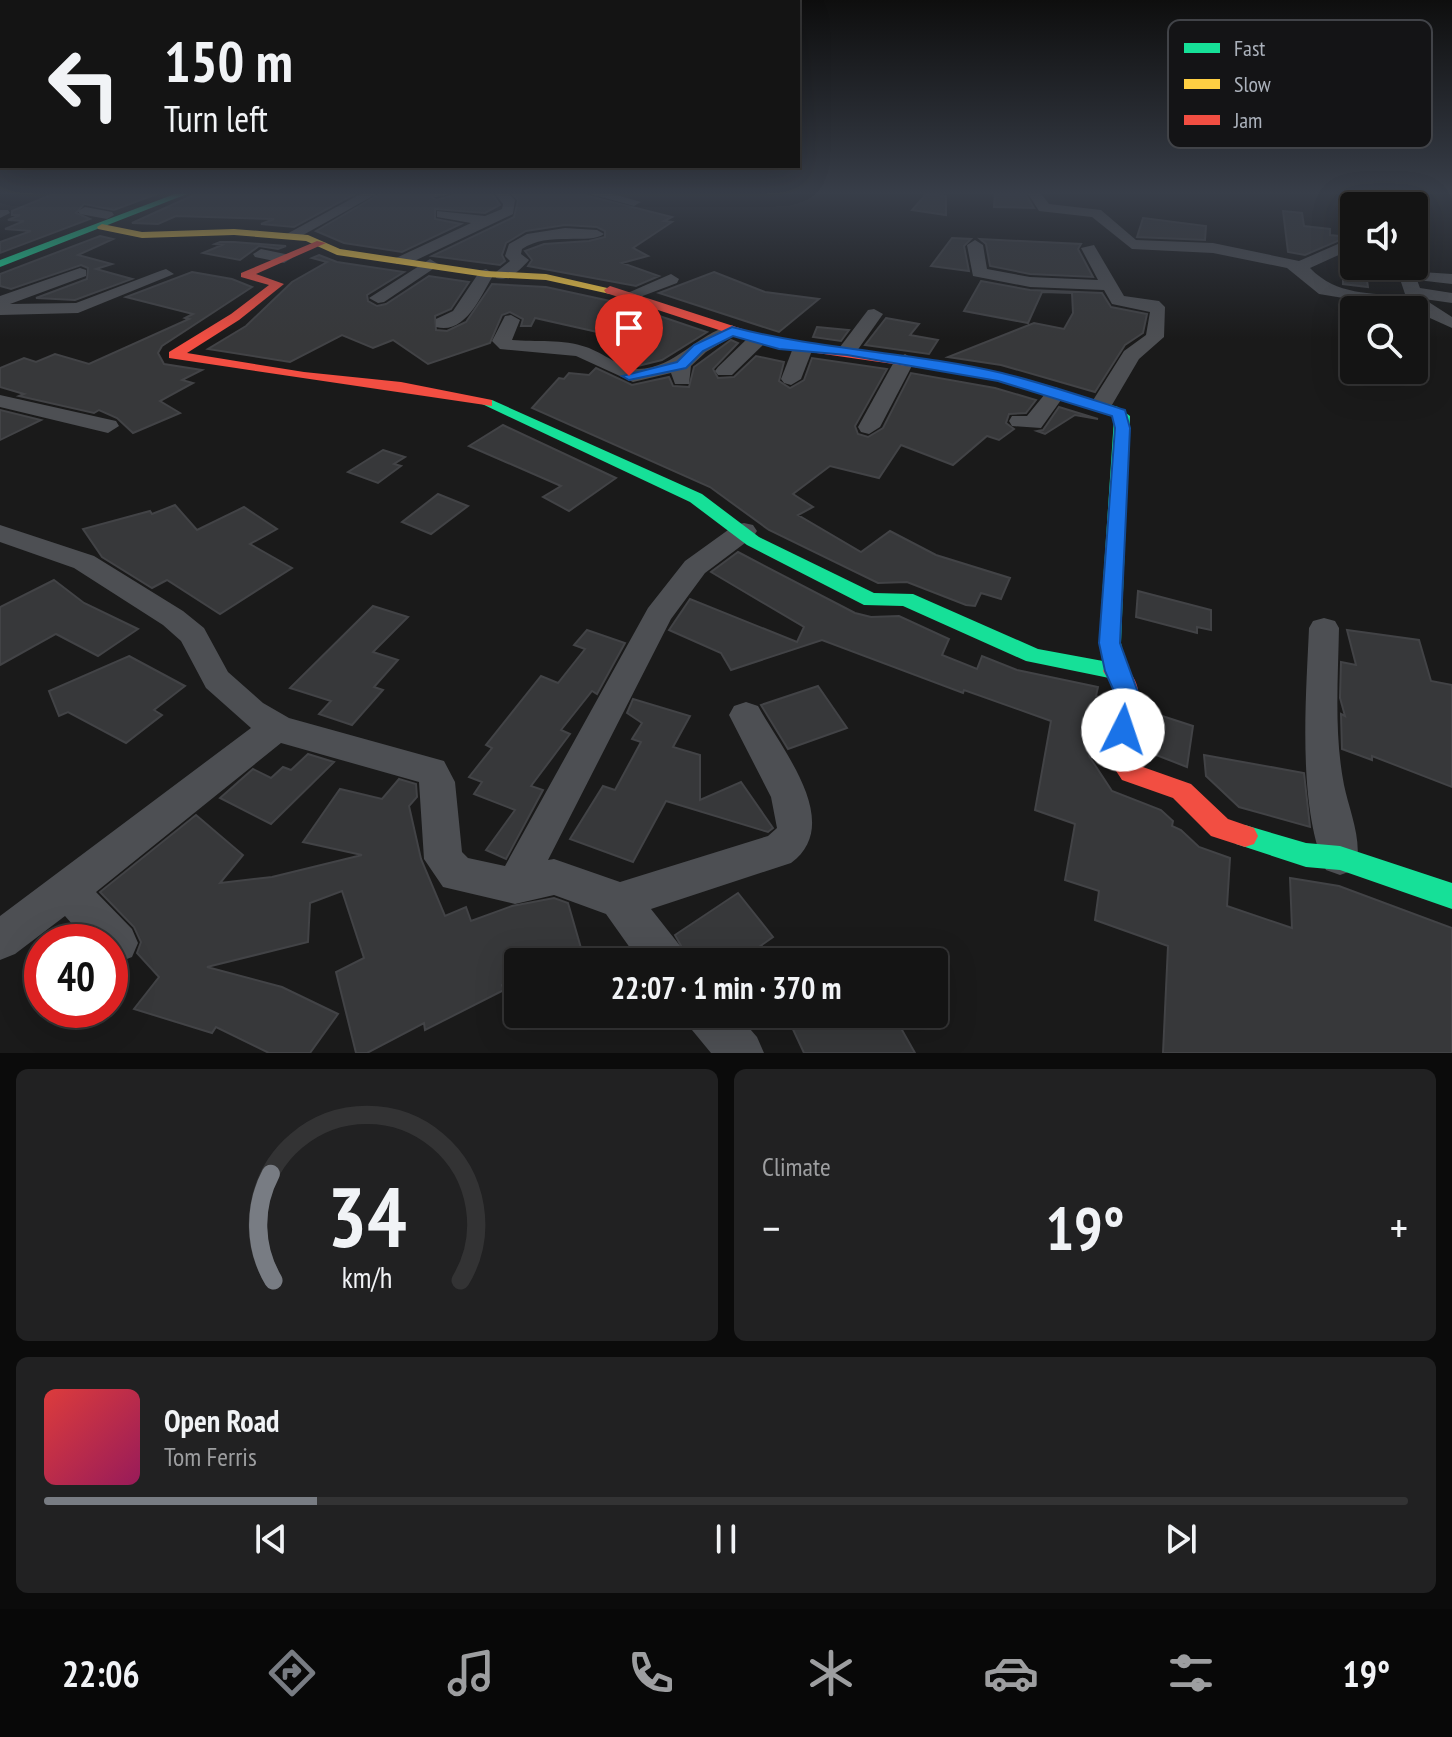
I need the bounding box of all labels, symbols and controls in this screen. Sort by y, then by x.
legend [1168,20,1432,148]
text: 150 m [164,25,293,97]
icon: left [32,32,136,136]
text: Fast [1234,34,1265,62]
text: Slow [1234,70,1271,98]
text: Turn left [164,95,268,142]
text: Jam [1233,106,1262,134]
map controls [1340,192,1428,384]
button: sound [1340,192,1428,280]
pin [595,294,663,376]
button: search [1340,296,1428,384]
icon: arrive [607,306,651,350]
position arrow [1081,688,1165,772]
speed limit sign: 40 [24,924,128,1028]
text: 22:07 · 1 min · 370 m [611,968,841,1007]
text: Climate [762,1150,831,1183]
text: 34 [327,1162,407,1270]
text: 19° [1045,1189,1125,1267]
text: − [762,1199,780,1256]
text: + [1390,1199,1408,1256]
text: km/h [342,1259,392,1296]
text: Open Road [164,1401,279,1440]
text: Tom Ferris [164,1440,257,1473]
icon: previous [249,1517,293,1561]
icon: pause [704,1517,748,1561]
icon: next [1159,1517,1203,1561]
icon: directions [264,1645,320,1701]
icon: music [443,1645,499,1701]
icon: phone [623,1645,679,1701]
icon: climate [803,1645,859,1701]
icon: car [983,1645,1039,1701]
icon: filters [1163,1645,1219,1701]
text: 22:06 [62,1650,140,1697]
text: 19° [1342,1650,1390,1697]

